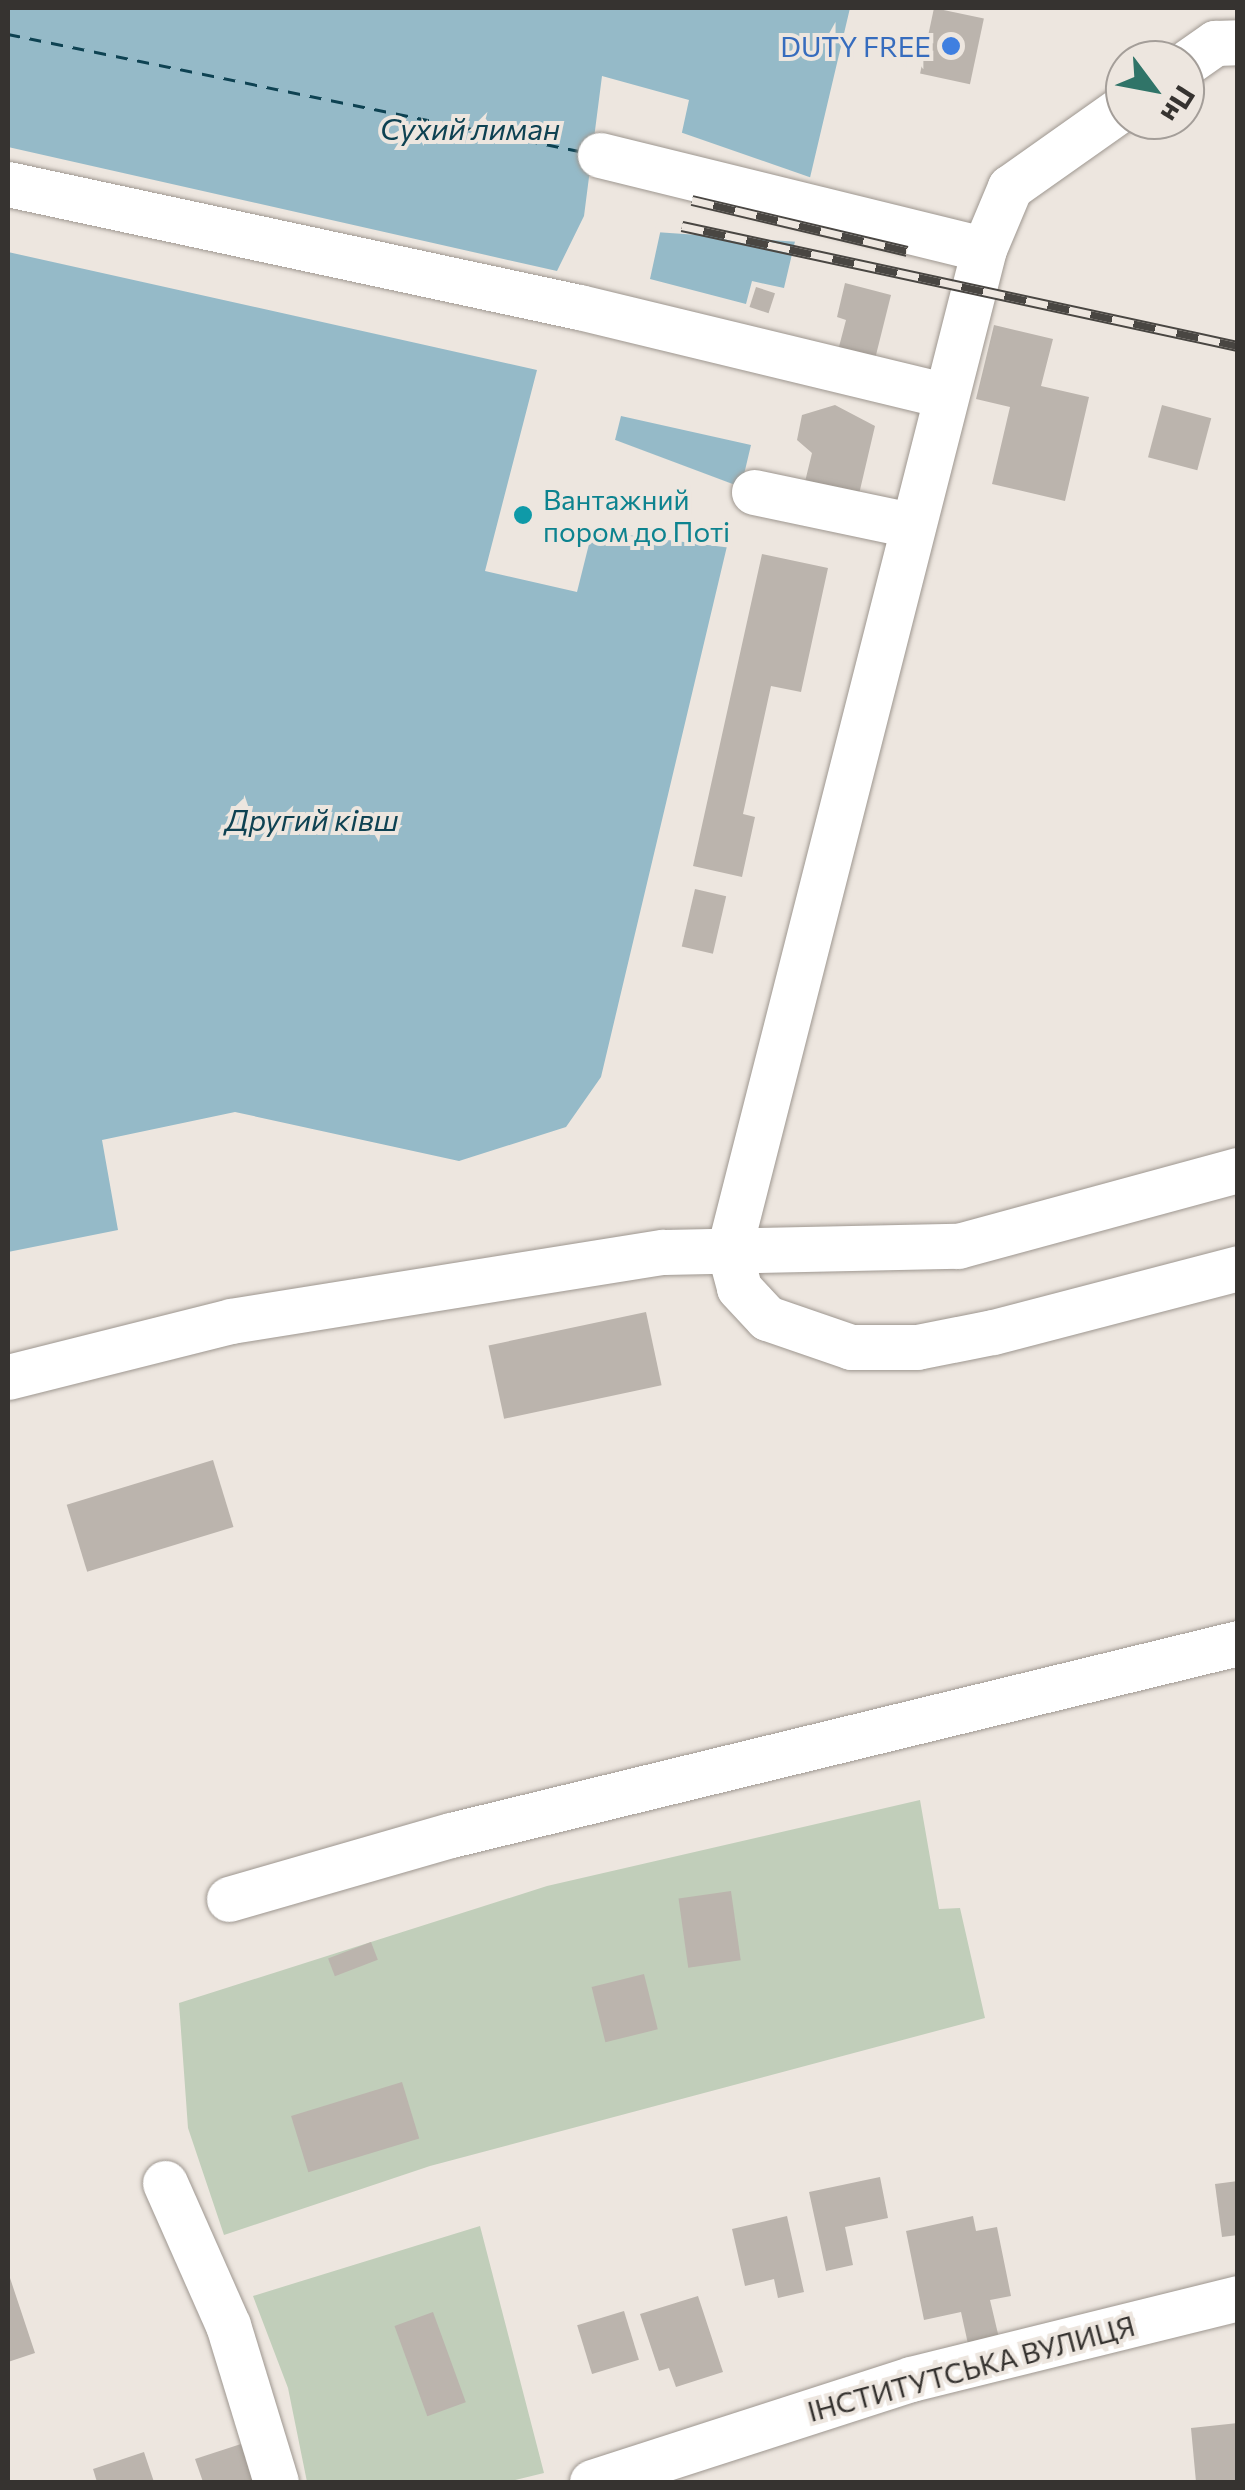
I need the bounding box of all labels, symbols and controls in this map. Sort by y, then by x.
place label: DUTY FREE [780,29,931,63]
marker: DUTY FREE [940,35,962,57]
north arrow [1105,40,1205,140]
text: Пн [1155,80,1203,130]
water label: Сухий лиман [380,110,560,146]
place label: Вантажний пором до Поті [543,482,730,548]
marker: Вантажний пором до Поті [512,504,534,526]
water label: Другий ківш [225,801,399,837]
street label: ІНСТИТУТСЬКА ВУЛИЦЯ [804,2308,1138,2428]

